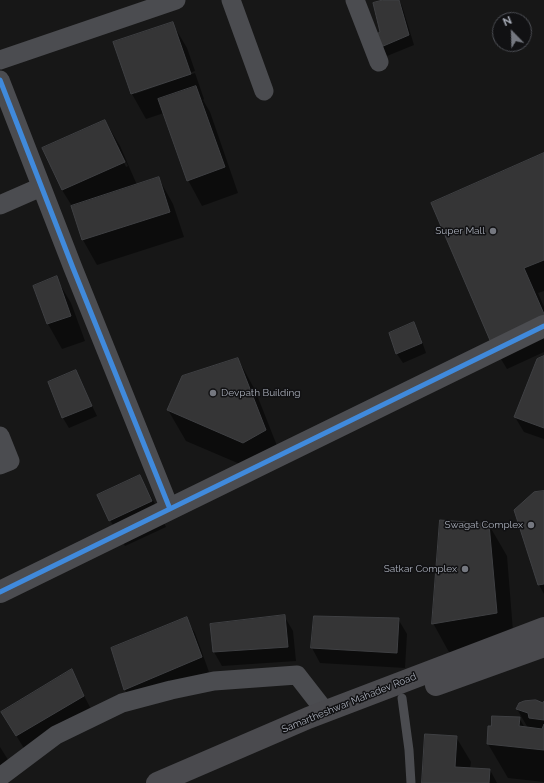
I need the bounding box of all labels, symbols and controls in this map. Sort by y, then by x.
north arrow [492,12,532,52]
text: N [501,14,514,29]
place label: Super Mall [435,225,485,237]
marker: Super Mall [488,226,498,236]
place label: Devpath Building [221,387,300,399]
marker: Devpath Building [208,388,218,398]
place label: Swagat Complex [445,519,523,531]
marker: Swagat Complex [526,520,536,530]
place label: Satkar Complex [384,563,457,575]
marker: Satkar Complex [460,564,470,574]
street label: Samartheshwar Mahadev Road [280,670,418,736]

